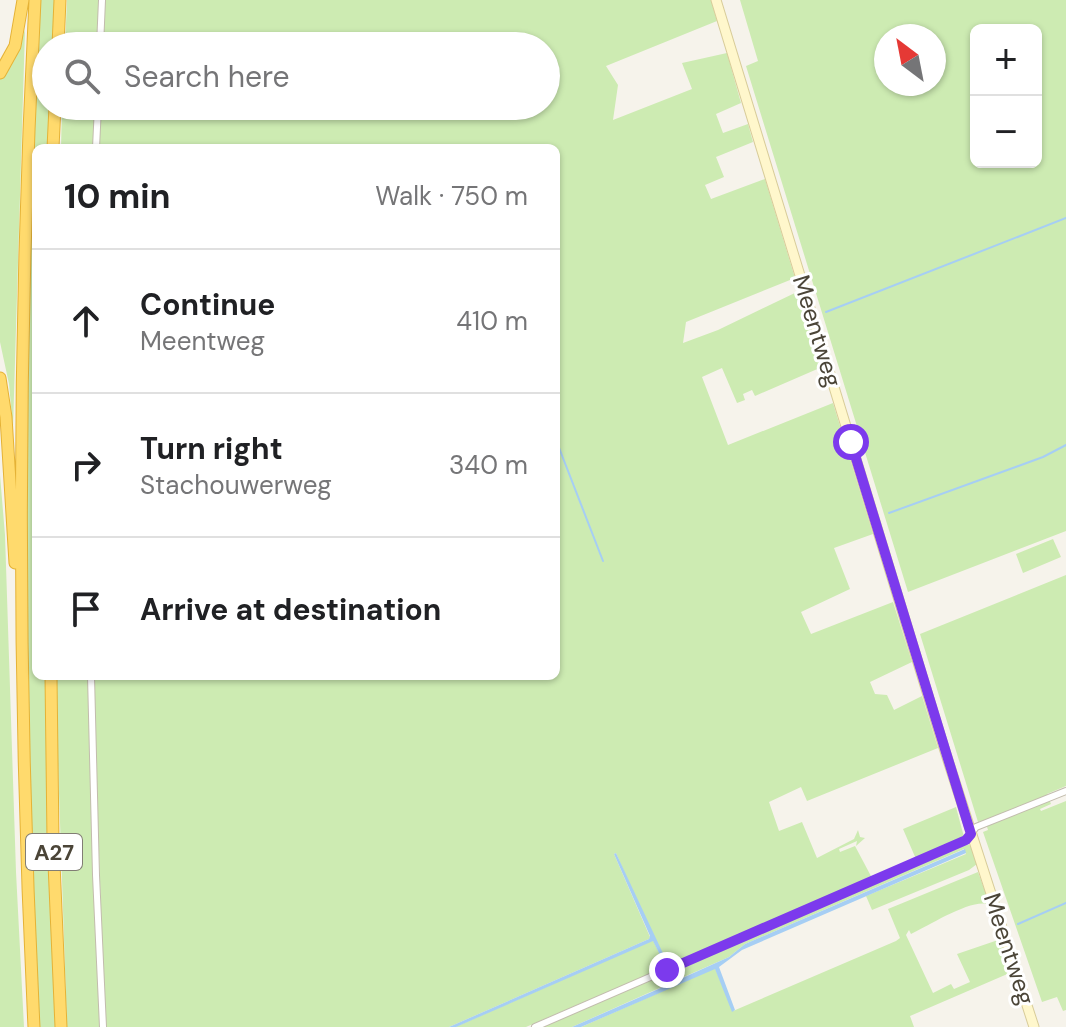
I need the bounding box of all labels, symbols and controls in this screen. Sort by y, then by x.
north arrow [874,24,946,96]
map controls [970,24,1042,168]
button: + [970,24,1042,96]
search box [32,32,560,120]
icon: search [60,54,104,98]
text: Search here [124,57,290,96]
button: − [970,96,1042,168]
text: 10 min [64,174,171,219]
text: Walk · 750 m [375,179,528,213]
street label: Meentweg [786,271,849,391]
text: Continue [140,285,275,324]
icon: ahead [64,299,108,343]
text: 410 m [456,304,528,338]
text: Meentweg [140,324,265,358]
route start [833,424,869,460]
text: Turn right [140,429,283,468]
icon: right [64,443,108,487]
text: 340 m [449,448,528,482]
text: Stachouwerweg [140,468,332,502]
icon: arrive [64,587,108,631]
text: Arrive at destination [140,590,441,629]
road number: A27 [26,834,82,870]
street label: Meentweg [977,889,1042,1009]
route end [649,952,685,988]

